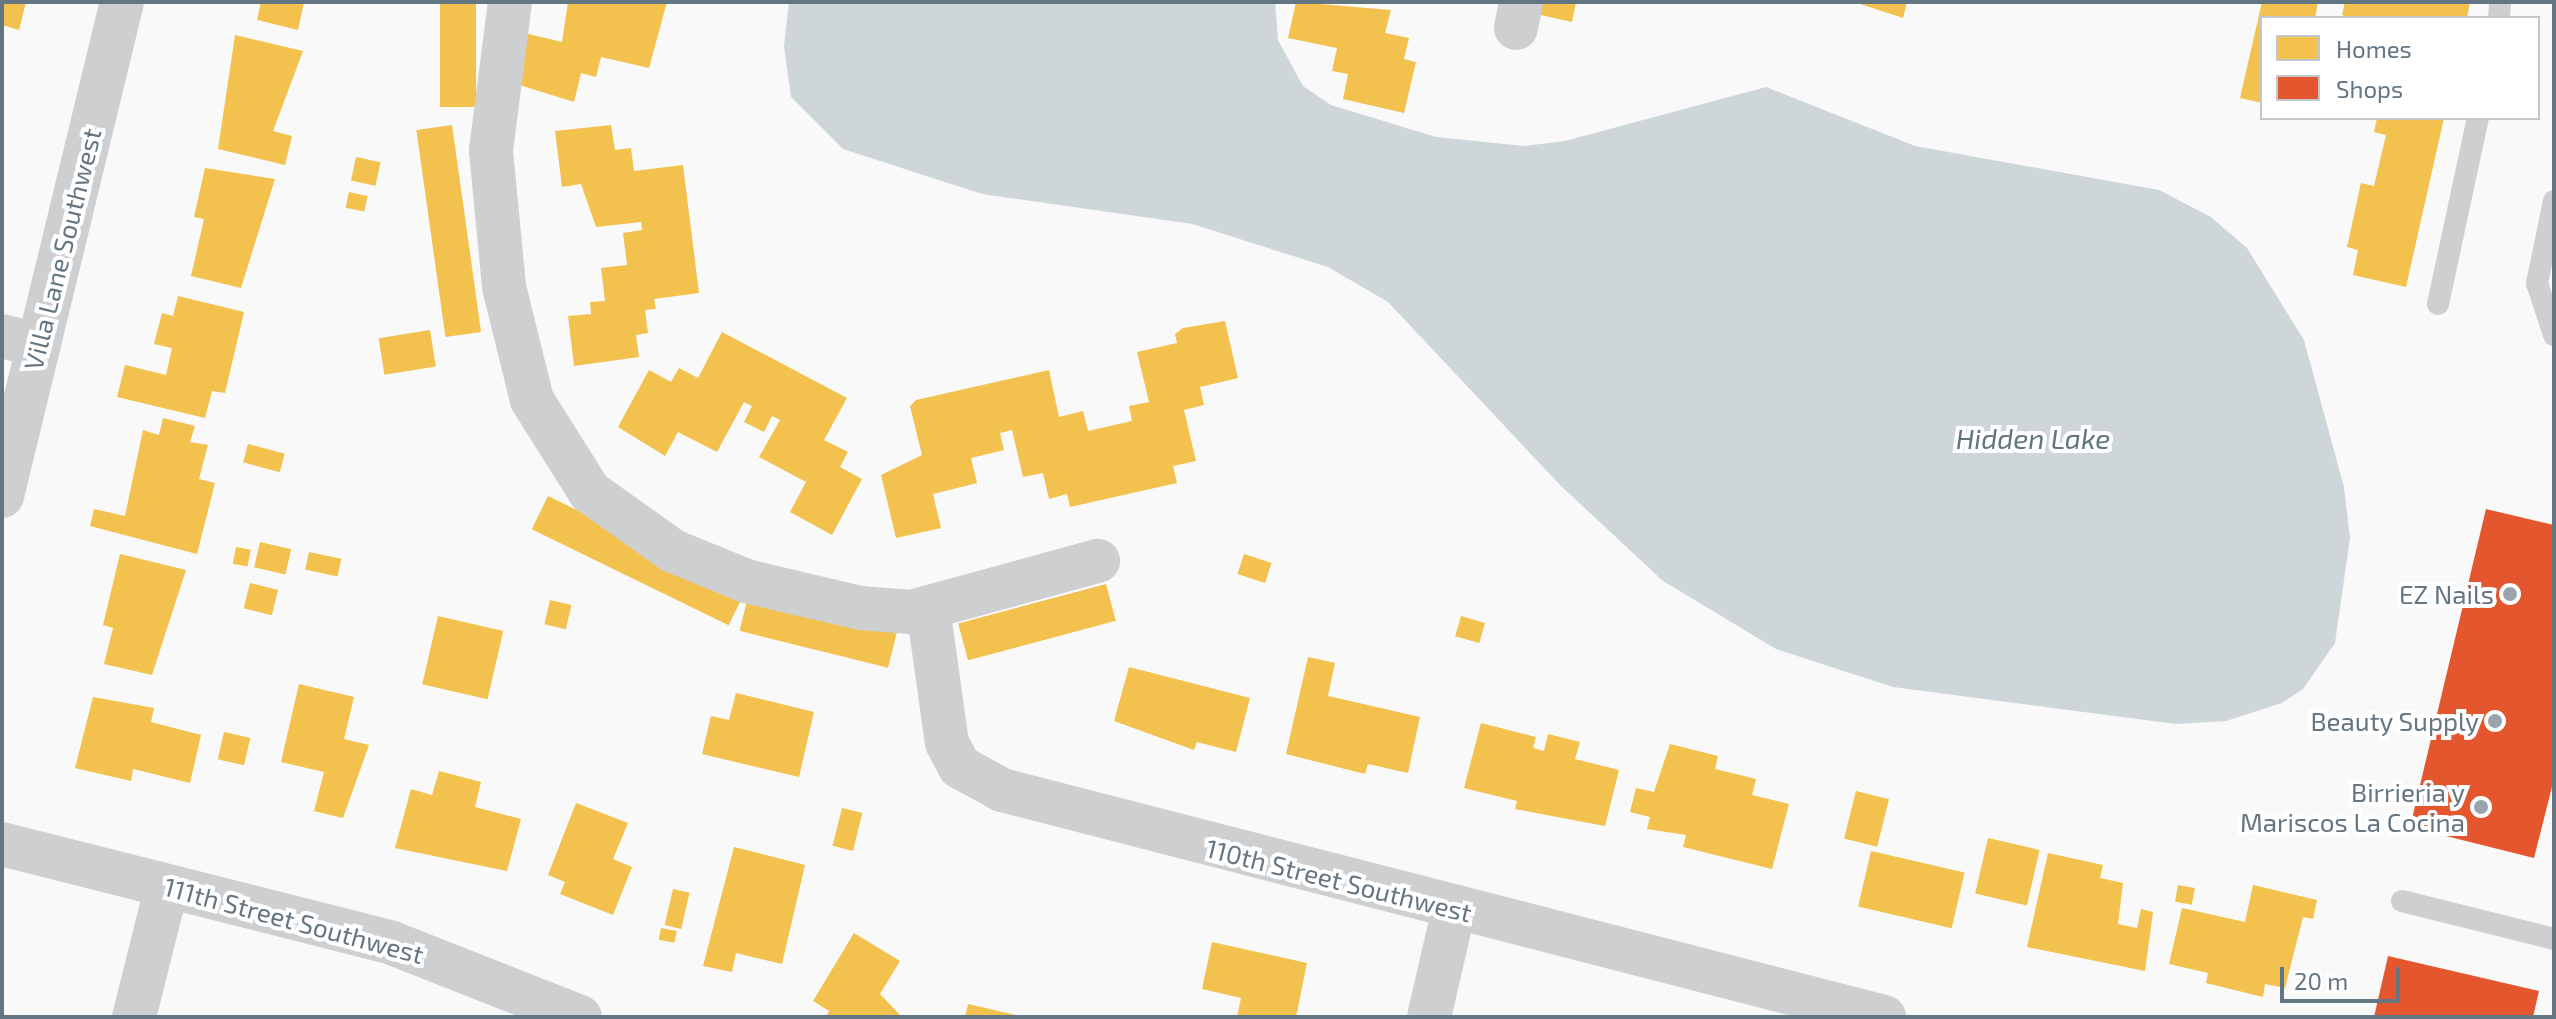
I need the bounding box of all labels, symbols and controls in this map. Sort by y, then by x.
legend [2260,16,2540,120]
text: Homes [2336,34,2412,63]
text: Shops [2336,74,2403,103]
street label: Villa Lane Southwest [17,125,107,373]
water label: Hidden Lake [1956,421,2110,455]
place label: EZ Nails [2399,578,2494,610]
marker: EZ Nails [2501,585,2519,603]
place label: Beauty Supply [2310,705,2479,737]
marker: Beauty Supply [2486,712,2504,730]
place label: Birrieria y Mariscos La Cocina [2240,776,2465,838]
marker: Birrieria y Mariscos La Cocina [2472,798,2490,816]
street label: 110th Street Southwest [1203,832,1475,928]
street label: 111th Street Southwest [161,870,427,970]
scale bar [2284,951,2404,1001]
text: 20 m [2294,966,2348,995]

